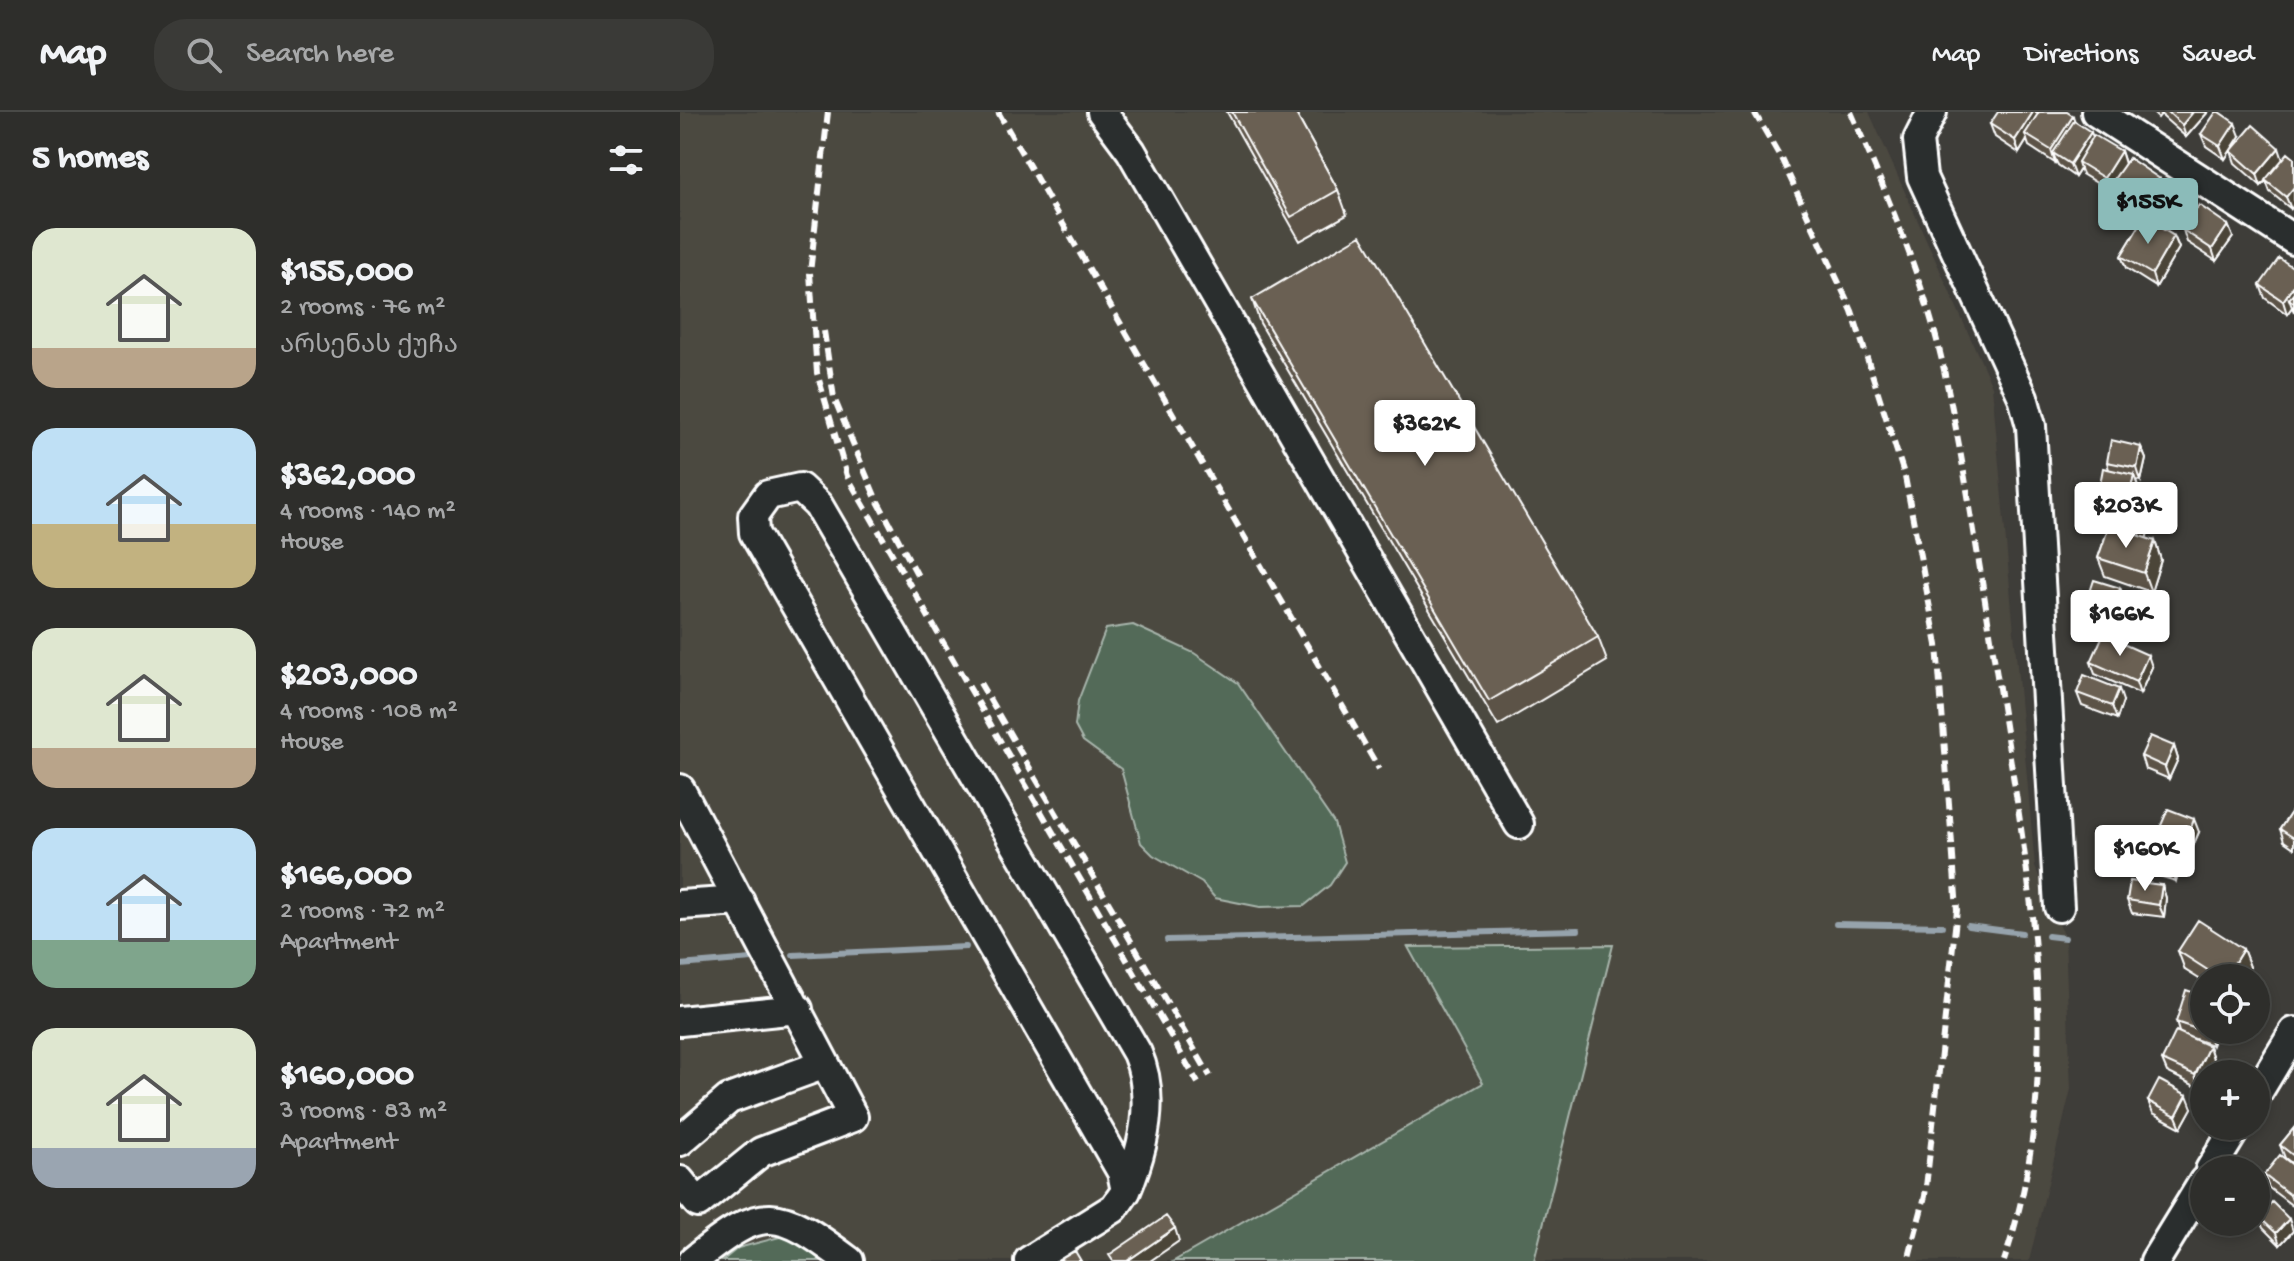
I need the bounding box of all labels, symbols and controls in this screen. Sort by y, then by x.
search box [154,19,714,91]
text: Map [40,33,106,77]
icon: search [182,33,226,77]
text: Search here [246,38,394,73]
text: Map [1932,39,1980,72]
text: Directions [2024,39,2138,72]
text: Saved [2182,39,2254,72]
icon: filters [604,138,648,182]
text: 5 homes [32,140,148,180]
pin: $155K [2092,178,2204,246]
text: $155K [2116,188,2180,219]
text: $155,000 [280,253,413,293]
icon: home [96,260,192,356]
text: 2 rooms · 76 m² [280,293,445,324]
text: არსენას ქუჩა [280,332,458,363]
pin: $362K [1369,400,1481,468]
text: $362K [1392,410,1458,441]
text: $362,000 [280,457,415,497]
icon: home [96,460,192,556]
pin: $203K [2070,482,2182,550]
text: $203K [2092,492,2160,523]
text: 4 rooms · 140 m² [280,497,456,528]
text: House [280,528,344,559]
pin: $166K [2064,590,2176,658]
text: $166K [2089,600,2151,631]
text: $203,000 [280,657,418,697]
icon: home [96,660,192,756]
text: 4 rooms · 108 m² [280,697,458,728]
text: House [280,728,344,759]
pin: $160K [2089,825,2201,893]
text: $160K [2113,835,2177,866]
text: $166,000 [280,857,412,897]
icon: home [96,860,192,956]
text: 2 rooms · 72 m² [280,897,445,928]
text: Apartment [280,928,397,959]
map controls [2190,964,2270,1236]
button: locate [2190,964,2270,1044]
text: $160,000 [280,1057,414,1097]
icon: home [96,1060,192,1156]
button: + [2190,1060,2270,1140]
text: 3 rooms · 83 m² [280,1097,447,1128]
text: Apartment [280,1128,397,1159]
button: − [2190,1156,2270,1236]

